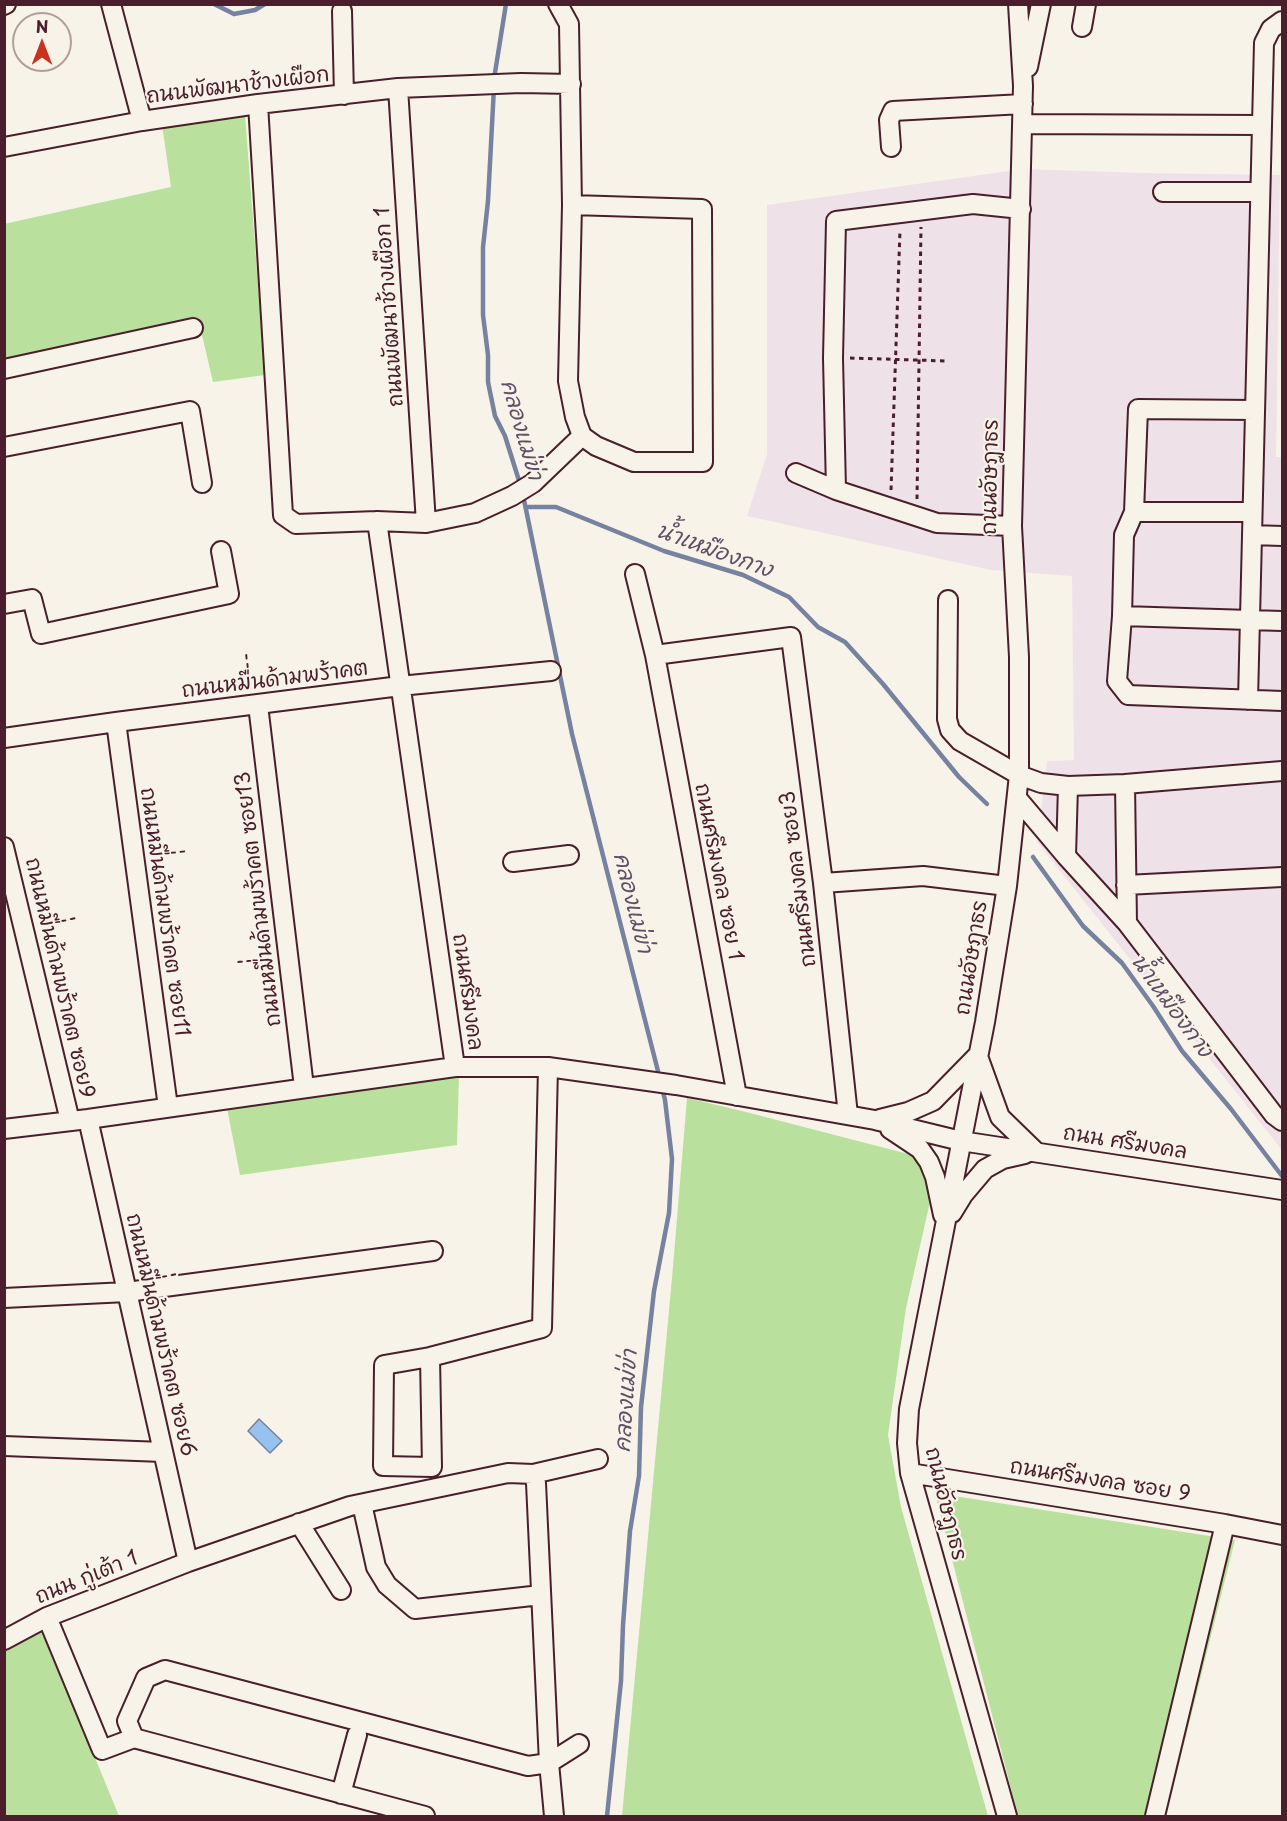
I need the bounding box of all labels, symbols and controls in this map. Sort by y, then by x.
north arrow [12,12,72,72]
text: N [36,14,48,38]
street label: ถนนพัฒนาช้างเผือก [145,62,331,110]
street label: ถนนพัฒนาช้างเผือก 1 [370,206,410,408]
water label: คลองแม่ข่า [494,377,548,483]
street label: ถนนอัษฎาธร [977,419,1005,535]
water label: น้ำเหมืองกาง [652,518,776,584]
street label: ถนนหมื่่นด้ามพร้าคต [180,656,370,704]
street label: ถนนหมื่่นด้ามพร้าคต ซอย13 [231,770,287,1028]
street label: ถนนศรีมงคล ซอย 1 [688,781,748,963]
street label: ถนนหมื่่นด้ามพร้าคต ซอย11 [134,786,194,1038]
street label: ถนนศรีมงคล ซอย3 [776,789,822,969]
water label: คลองแม่ข่า [607,850,657,956]
street label: ถนนหมื่่นด้ามพร้าคต ซอย9 [19,855,99,1101]
street label: ถนนอัษฎาธร [951,899,993,1017]
street label: ถนนศรีมงคล [446,932,488,1052]
water label: น้ำเหมืองกาง [1125,949,1217,1063]
street label: ถนน ศรีมงคล [1061,1121,1189,1165]
street label: ถนนหมื่่นด้ามพร้าคต ซอย6 [120,1211,200,1459]
water label: คลองแม่ข่า [610,1349,644,1453]
street label: ถนนอัษฎาธร [919,1445,971,1563]
street label: ถนนศรีมงคล ซอย 9 [1008,1454,1192,1508]
street label: ถนน กู่เต้า 1 [32,1546,142,1610]

